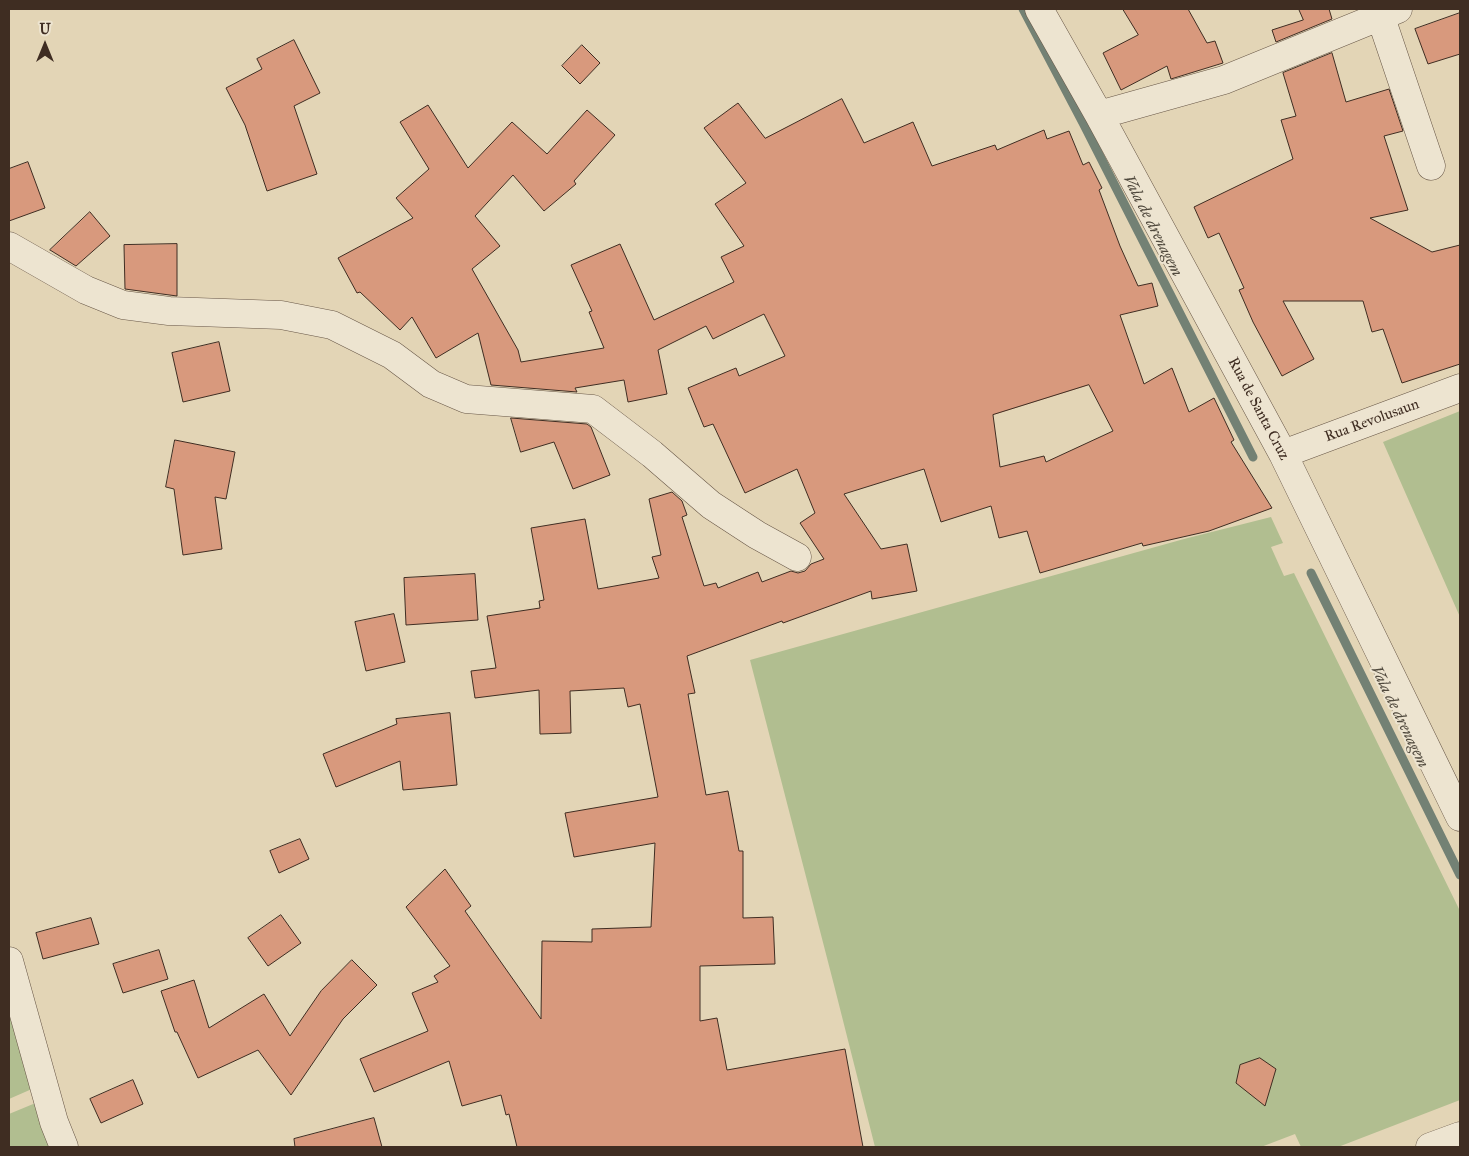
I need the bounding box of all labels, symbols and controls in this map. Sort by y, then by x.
north arrow [20,20,70,70]
text: U [39,21,51,38]
water label: Vala de drenagem [1118,172,1186,280]
street label: Rua de Santa Cruz [1223,355,1293,463]
street label: Rua Revolusaun [1322,396,1422,446]
water label: Vala de drenagem [1366,663,1432,771]

